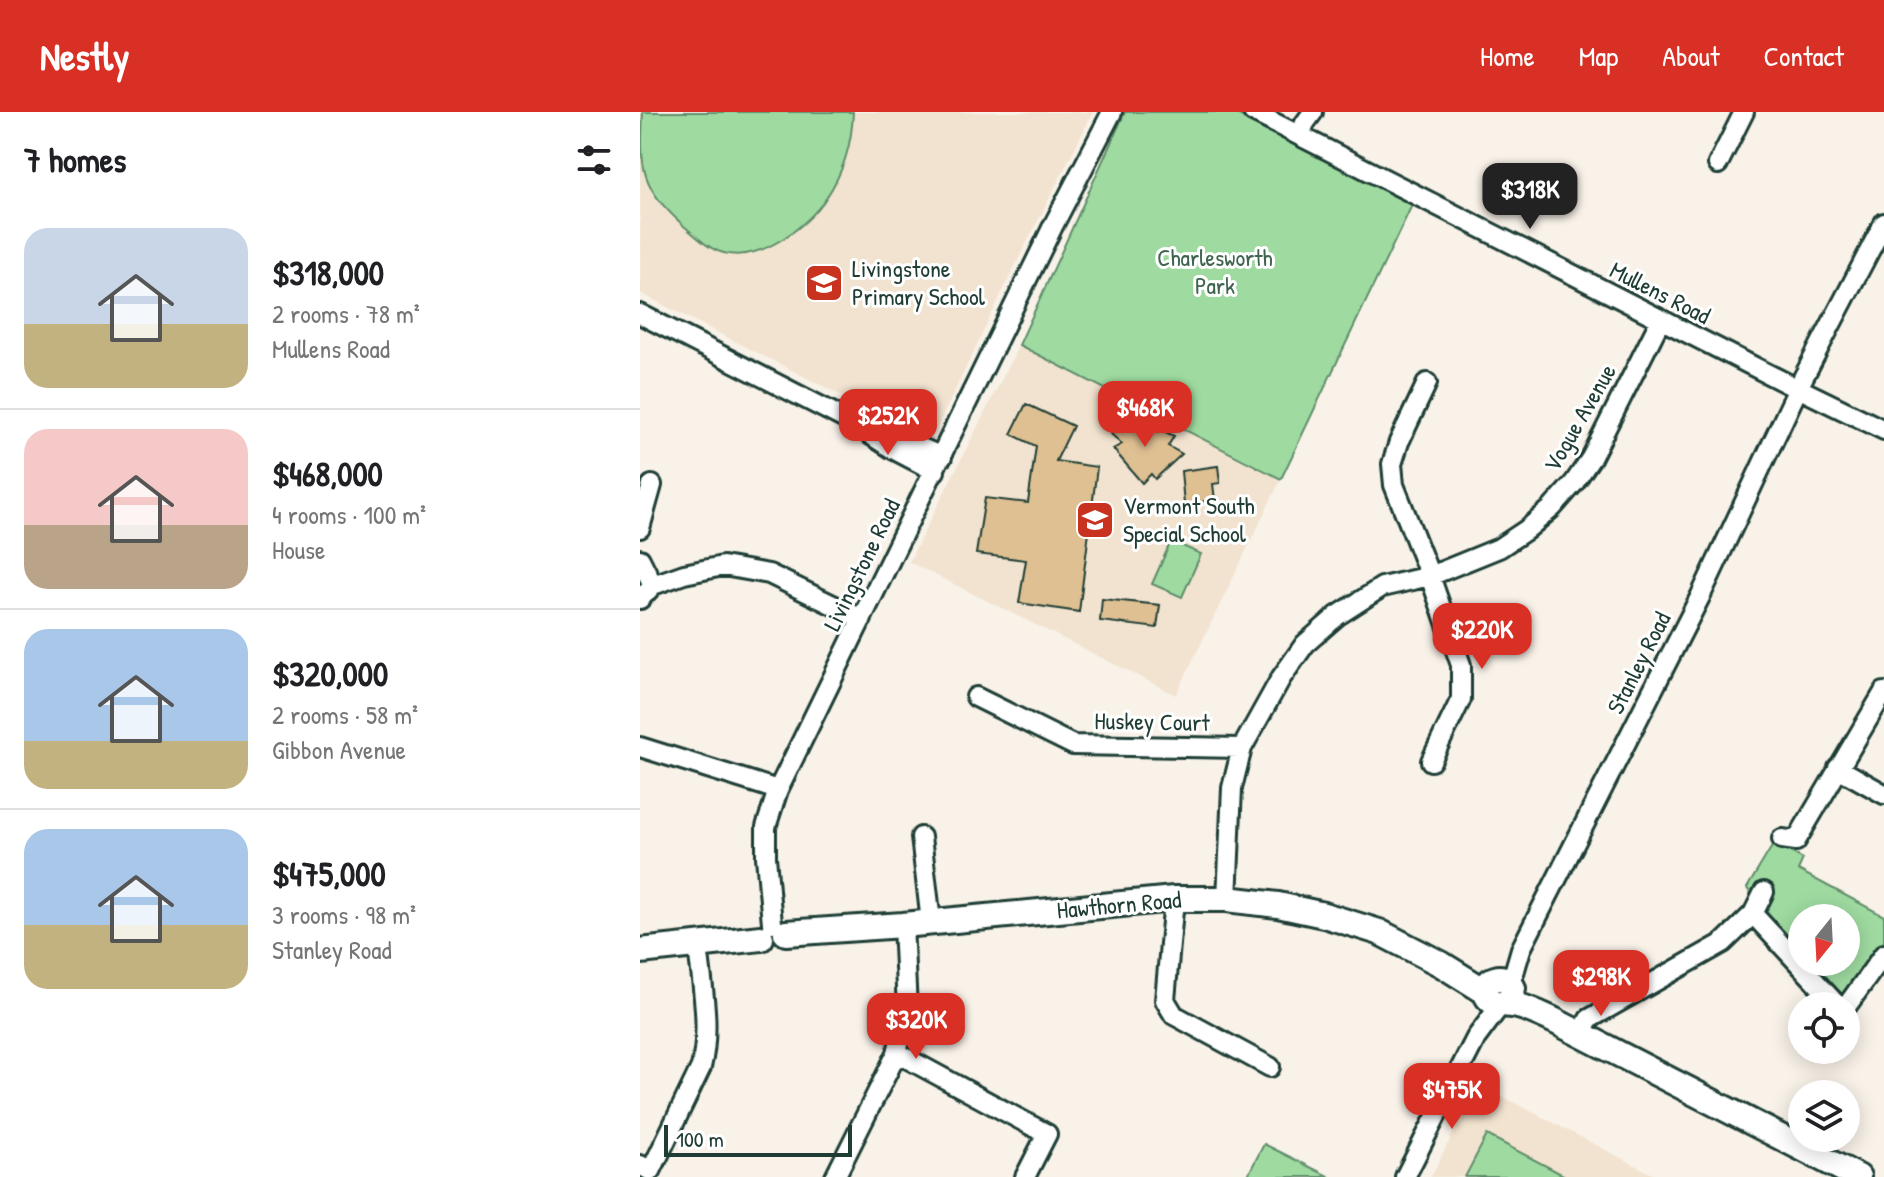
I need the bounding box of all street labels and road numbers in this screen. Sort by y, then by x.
street label: Mullens Road [1605,253,1716,331]
street label: Vogue Avenue [1535,357,1623,477]
street label: Livingstone Road [815,493,907,636]
street label: Stanley Road [1599,606,1677,719]
street label: Huskey Court [1094,704,1211,738]
street label: Hawthorn Road [1055,883,1182,925]

